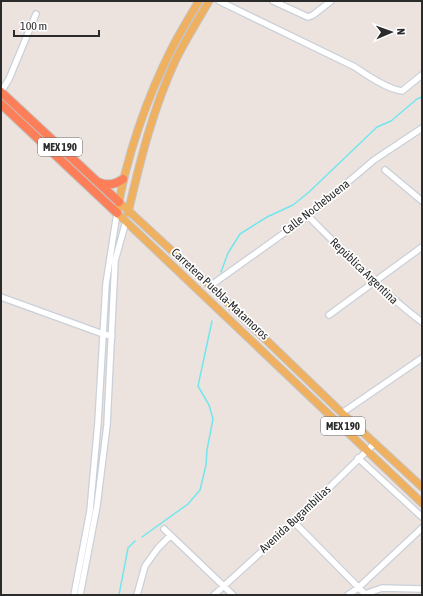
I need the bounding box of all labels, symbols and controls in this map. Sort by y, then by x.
scale bar [14,12,99,38]
north arrow [371,12,411,52]
text: 100 m [20,19,47,33]
text: N [395,28,407,35]
road number: MEX 190 [38,138,82,156]
street label: Calle Nochebuena [280,177,352,237]
street label: República Argentina [327,235,401,307]
street label: Carretera Puebla-Matamoros [169,245,271,343]
road number: MEX 190 [321,417,365,435]
street label: Avenida Bugambilias [256,482,334,556]

